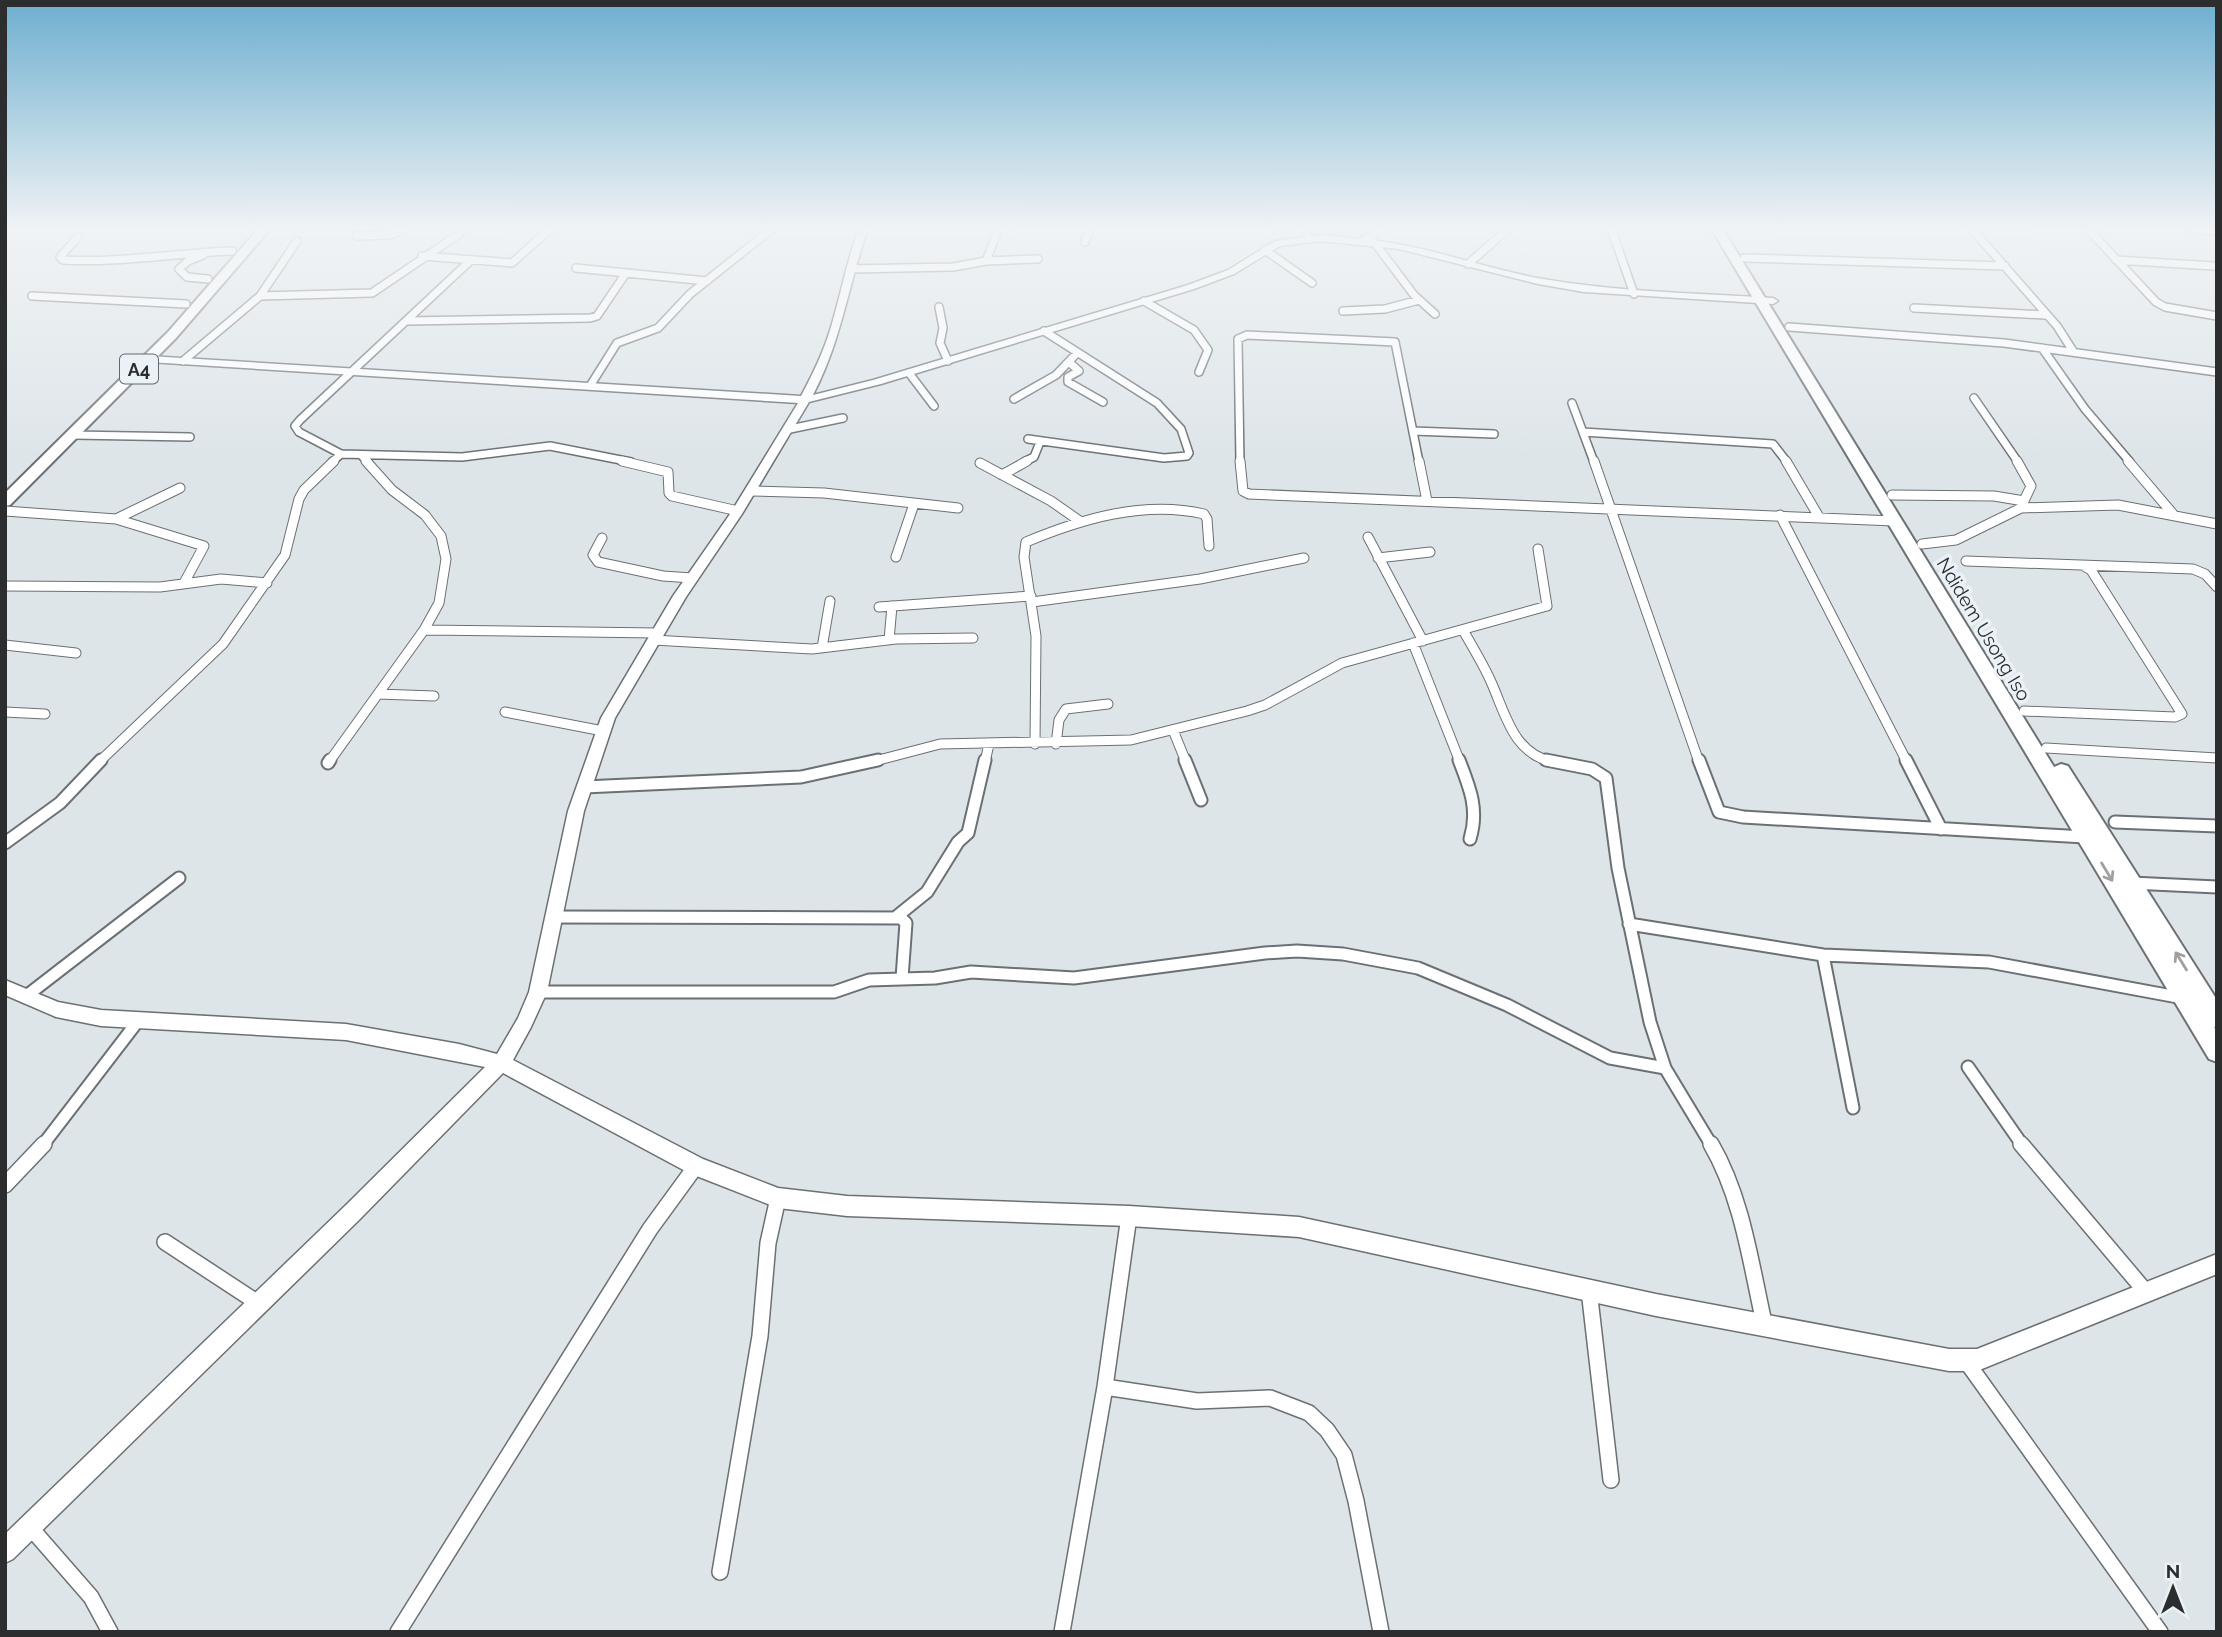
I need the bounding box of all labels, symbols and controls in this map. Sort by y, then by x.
road number: A4 [120,354,158,384]
street label: Ndidem Usong Iso [1933,553,2035,705]
one-way arrow [2100,862,2114,882]
one-way arrow [2173,952,2187,972]
north arrow [2138,1553,2208,1623]
text: N [2166,1560,2180,1582]

